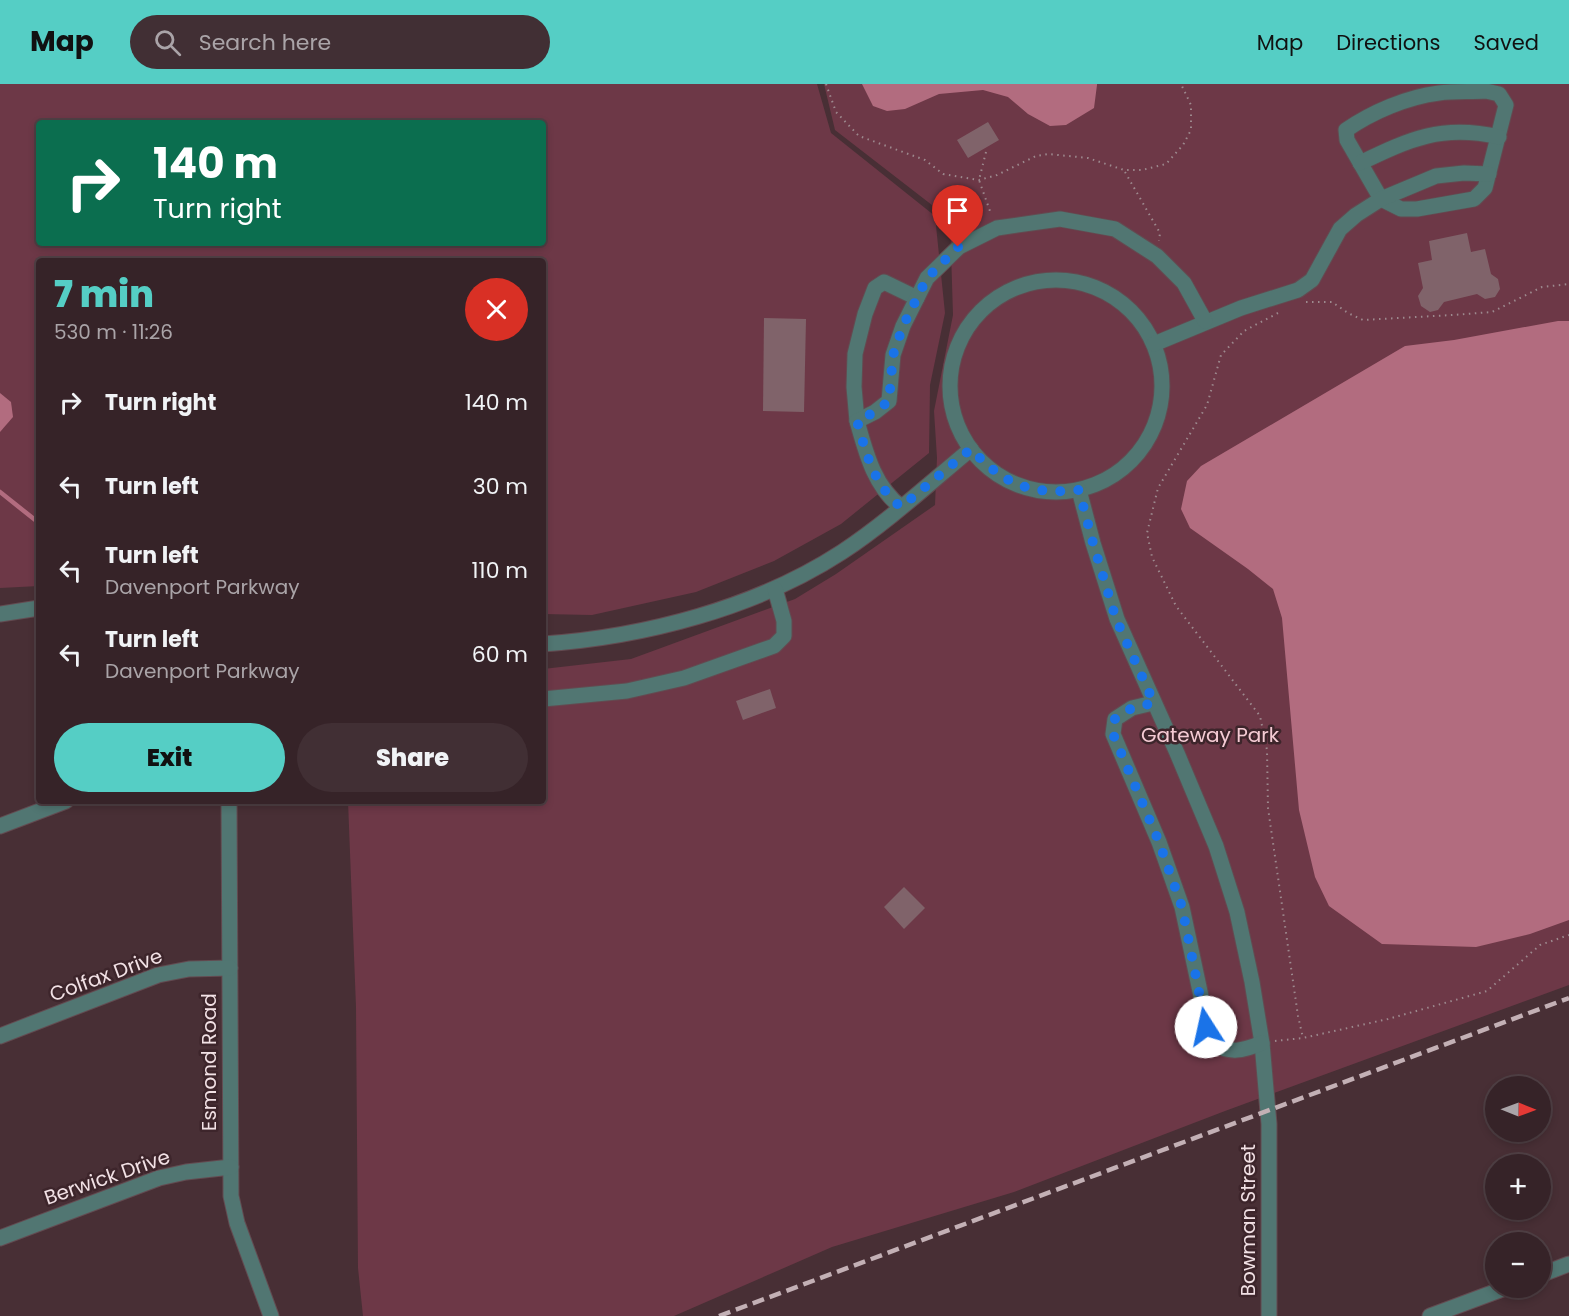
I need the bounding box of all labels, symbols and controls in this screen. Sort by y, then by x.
search box [130,15,550,69]
text: Map [30,22,94,61]
icon: search [151,26,184,59]
text: Search here [199,27,331,58]
text: Map [1257,28,1303,57]
text: Directions [1336,28,1440,57]
text: Saved [1473,28,1539,57]
text: 140 m [153,134,278,193]
icon: right [54,144,132,222]
pin [932,185,983,247]
text: Turn right [153,190,282,227]
icon: arrive [941,194,974,227]
text: 7 min [54,269,154,320]
button: close [465,278,528,341]
text: 530 m · 11:26 [54,318,173,346]
icon: right [54,386,87,419]
text: Turn right [105,387,216,418]
text: 140 m [465,387,528,418]
icon: left [54,470,87,503]
text: Turn left [105,471,199,502]
text: 30 m [473,471,528,502]
text: Turn left [105,540,199,571]
icon: left [54,554,87,587]
text: 110 m [472,555,528,586]
text: Davenport Parkway [105,573,300,601]
text: Turn left [105,624,199,655]
icon: left [54,638,87,671]
text: 60 m [472,639,528,670]
text: Davenport Parkway [105,657,300,685]
park label: Gateway Park [1141,721,1280,749]
button: Exit [54,723,285,792]
button: Share [297,723,528,792]
street label: Colfax Drive [46,942,166,1008]
street label: Esmond Road [195,993,223,1131]
position arrow [1174,995,1238,1059]
north arrow [1485,1076,1551,1142]
map controls [1485,1076,1551,1298]
street label: Berwick Drive [40,1142,174,1212]
street label: Bowman Street [1234,1144,1262,1296]
button: + [1485,1154,1551,1220]
button: − [1485,1232,1551,1298]

